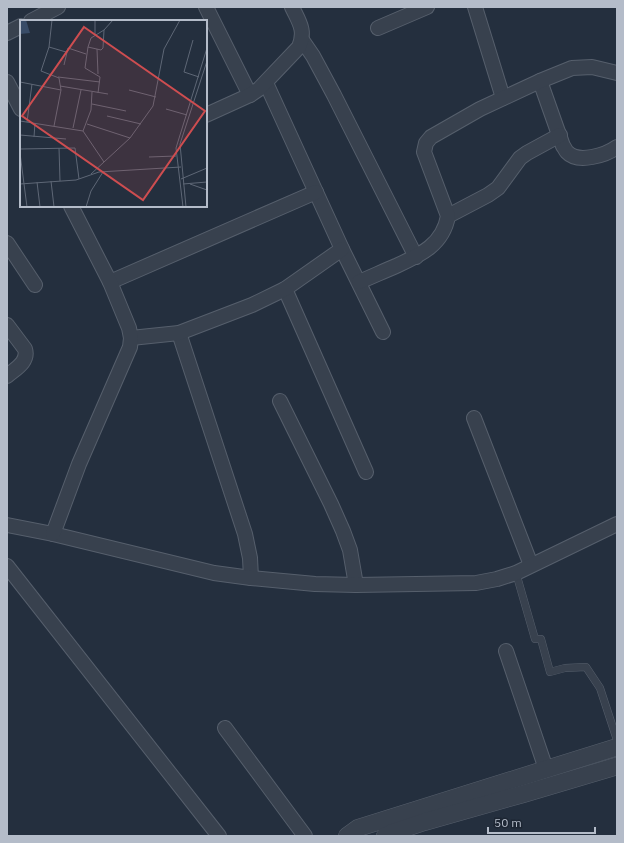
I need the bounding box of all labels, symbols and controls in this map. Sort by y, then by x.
inset map [20,20,207,207]
scale bar [488,809,595,835]
text: 50 m [494,815,522,830]

